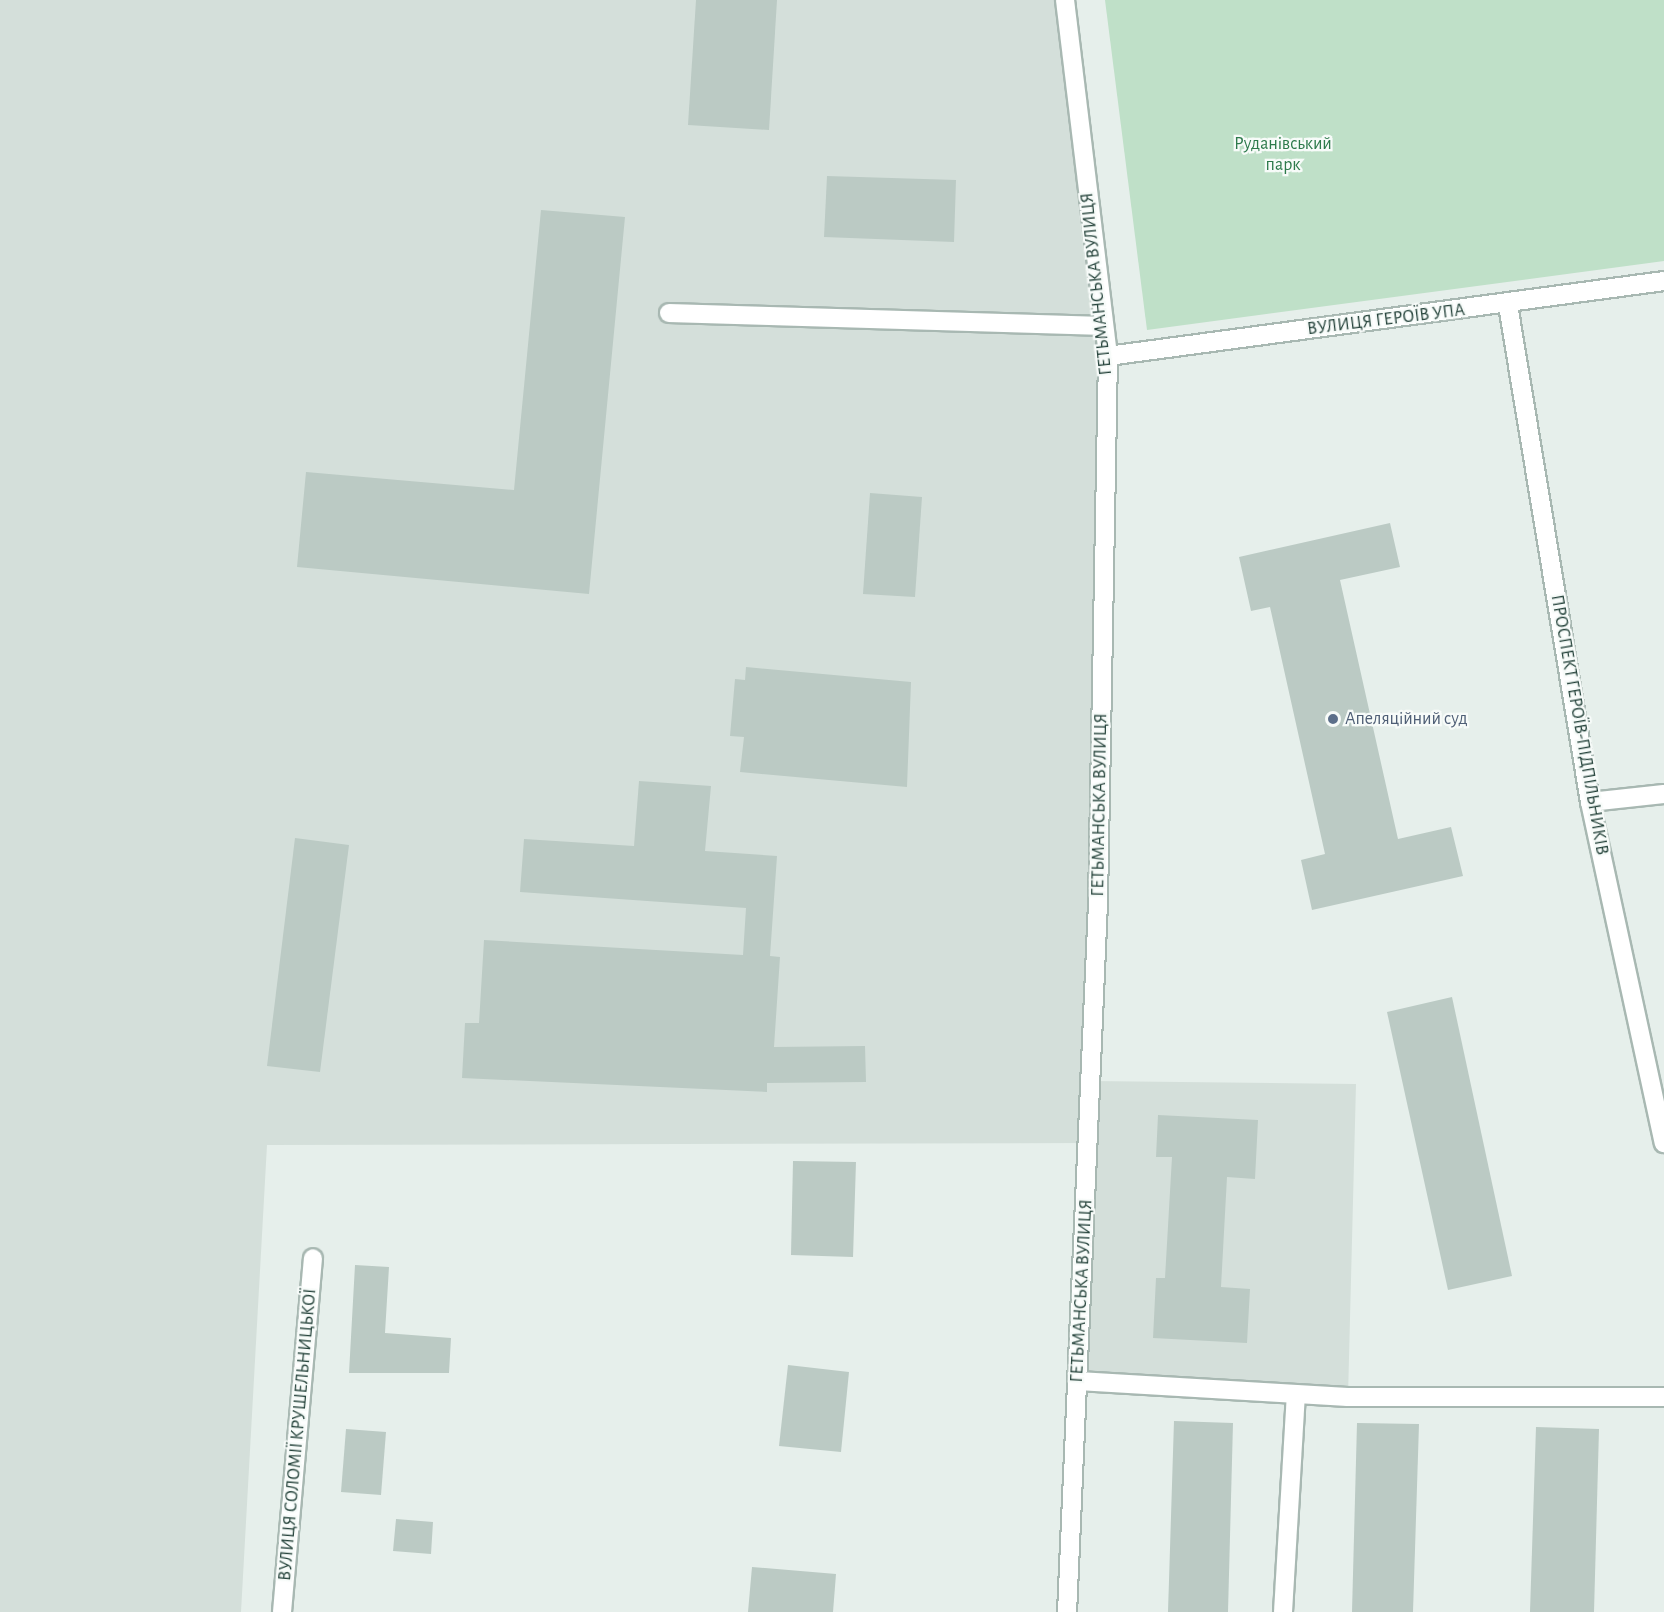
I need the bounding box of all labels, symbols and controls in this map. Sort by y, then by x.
park label: Руданівський парк [1234,134,1332,176]
street label: ГЕТЬМАНСЬКА ВУЛИЦЯ [1077,192,1117,376]
street label: ВУЛИЦЯ ГЕРОЇВ УПА [1306,300,1466,340]
street label: ПРОСПЕКТ ГЕРОЇВ-ПІДПІЛЬНИКІВ [1545,593,1613,857]
place label: Апеляційний суд [1345,708,1468,730]
marker: Апеляційний суд [1326,712,1340,726]
street label: ГЕТЬМАНСЬКА ВУЛИЦЯ [1088,713,1112,897]
street label: ГЕТЬМАНСЬКА ВУЛИЦЯ [1066,1199,1098,1383]
street label: ВУЛИЦЯ СОЛОМІЇ КРУШЕЛЬНИЦЬКОЇ [274,1288,322,1582]

